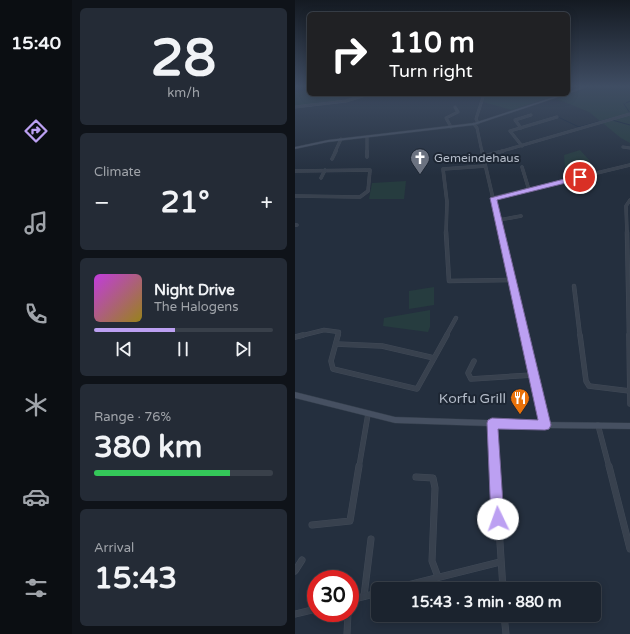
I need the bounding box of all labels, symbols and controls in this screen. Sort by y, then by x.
text: 110 m [389,26,475,60]
text: 28 [151,27,216,90]
icon: right [323,28,375,80]
text: 15:40 [11,32,61,54]
text: Turn right [389,60,473,82]
text: km/h [167,85,200,101]
icon: directions [22,117,50,145]
church icon: Gemeindehaus [409,147,431,175]
place label: Gemeindehaus [434,151,520,165]
pin [563,160,597,194]
text: Climate [94,164,141,180]
icon: arrive [569,166,591,188]
text: 21° [161,184,210,221]
text: − [94,190,110,216]
text: + [261,190,273,216]
icon: music [22,209,50,237]
text: Night Drive [154,281,235,299]
text: The Halogens [154,299,238,315]
icon: phone [22,300,50,328]
icon: previous [113,338,135,360]
icon: pause [172,338,194,360]
icon: next [232,338,254,360]
restaurant icon: Korfu Grill [509,387,531,415]
place label: Korfu Grill [439,390,506,407]
icon: climate [22,391,50,419]
text: Range · 76% [94,409,171,425]
text: 380 km [94,429,202,466]
icon: car [22,483,50,511]
position arrow [477,498,519,540]
text: Arrival [94,540,134,556]
text: 15:43 [94,560,177,597]
speed limit sign: 30 [307,570,359,622]
icon: filters [22,574,50,602]
text: 15:43 · 3 min · 880 m [411,593,561,611]

